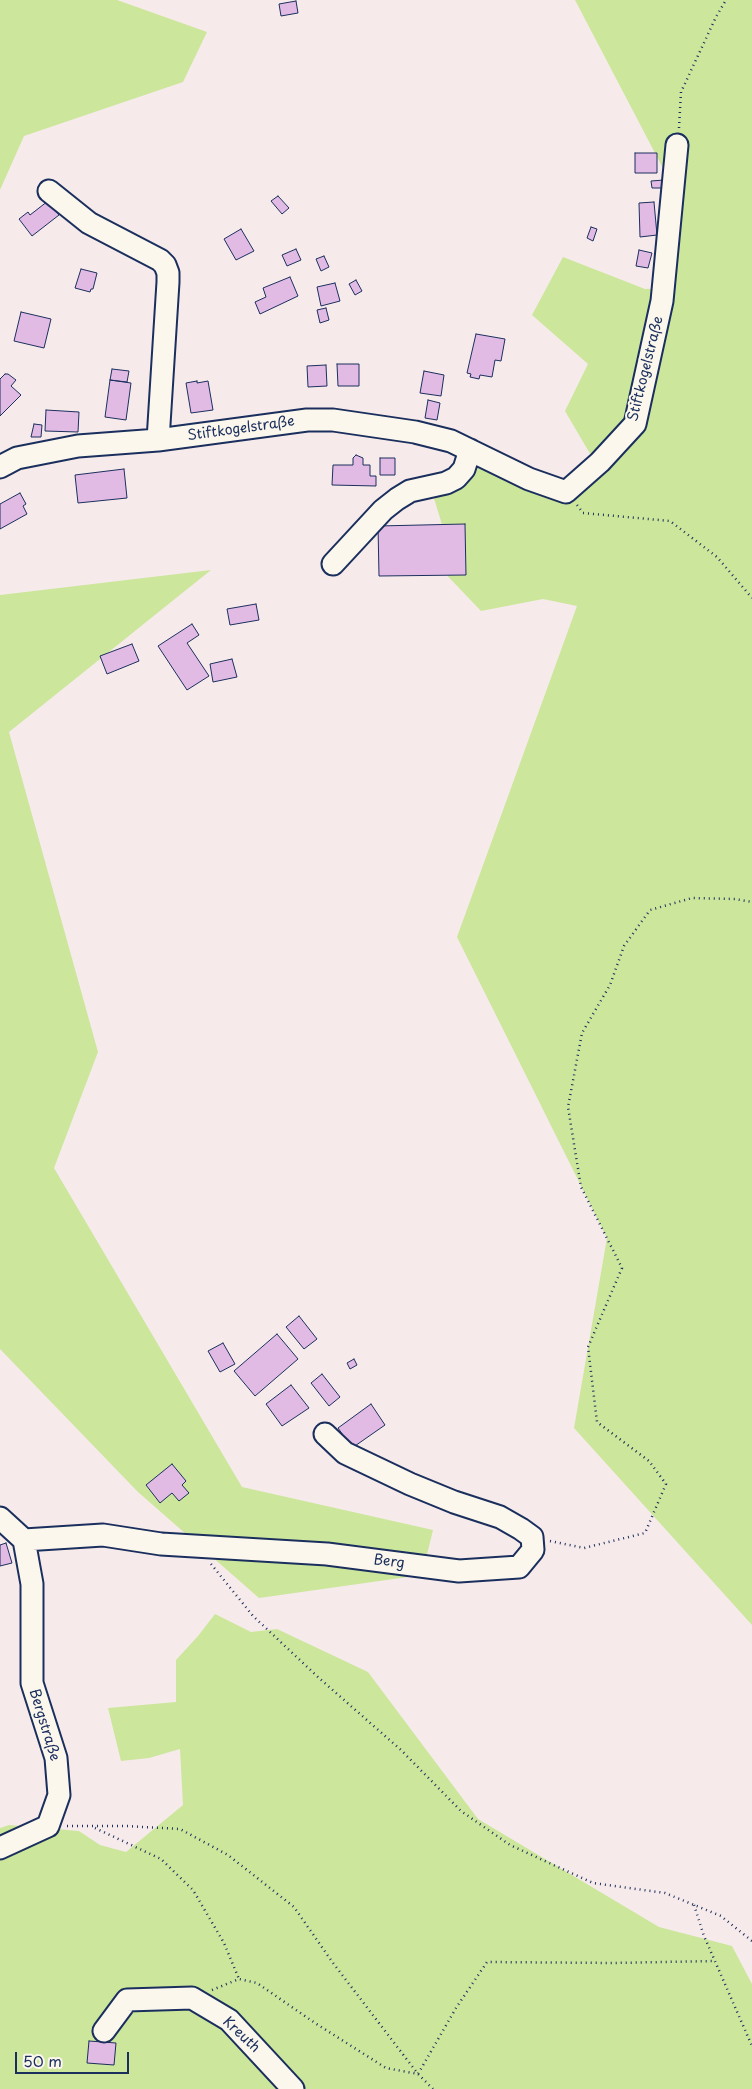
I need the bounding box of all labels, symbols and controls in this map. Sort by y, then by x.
street label: Stiftkogelstraße [625,315,667,423]
street label: Stiftkogelstraße [186,413,296,445]
street label: Berg [372,1552,406,1572]
street label: Bergstraße [25,1687,63,1763]
street label: Kreuth [219,2014,263,2056]
scale bar [18,2042,131,2074]
text: 50 m [23,2049,62,2072]

